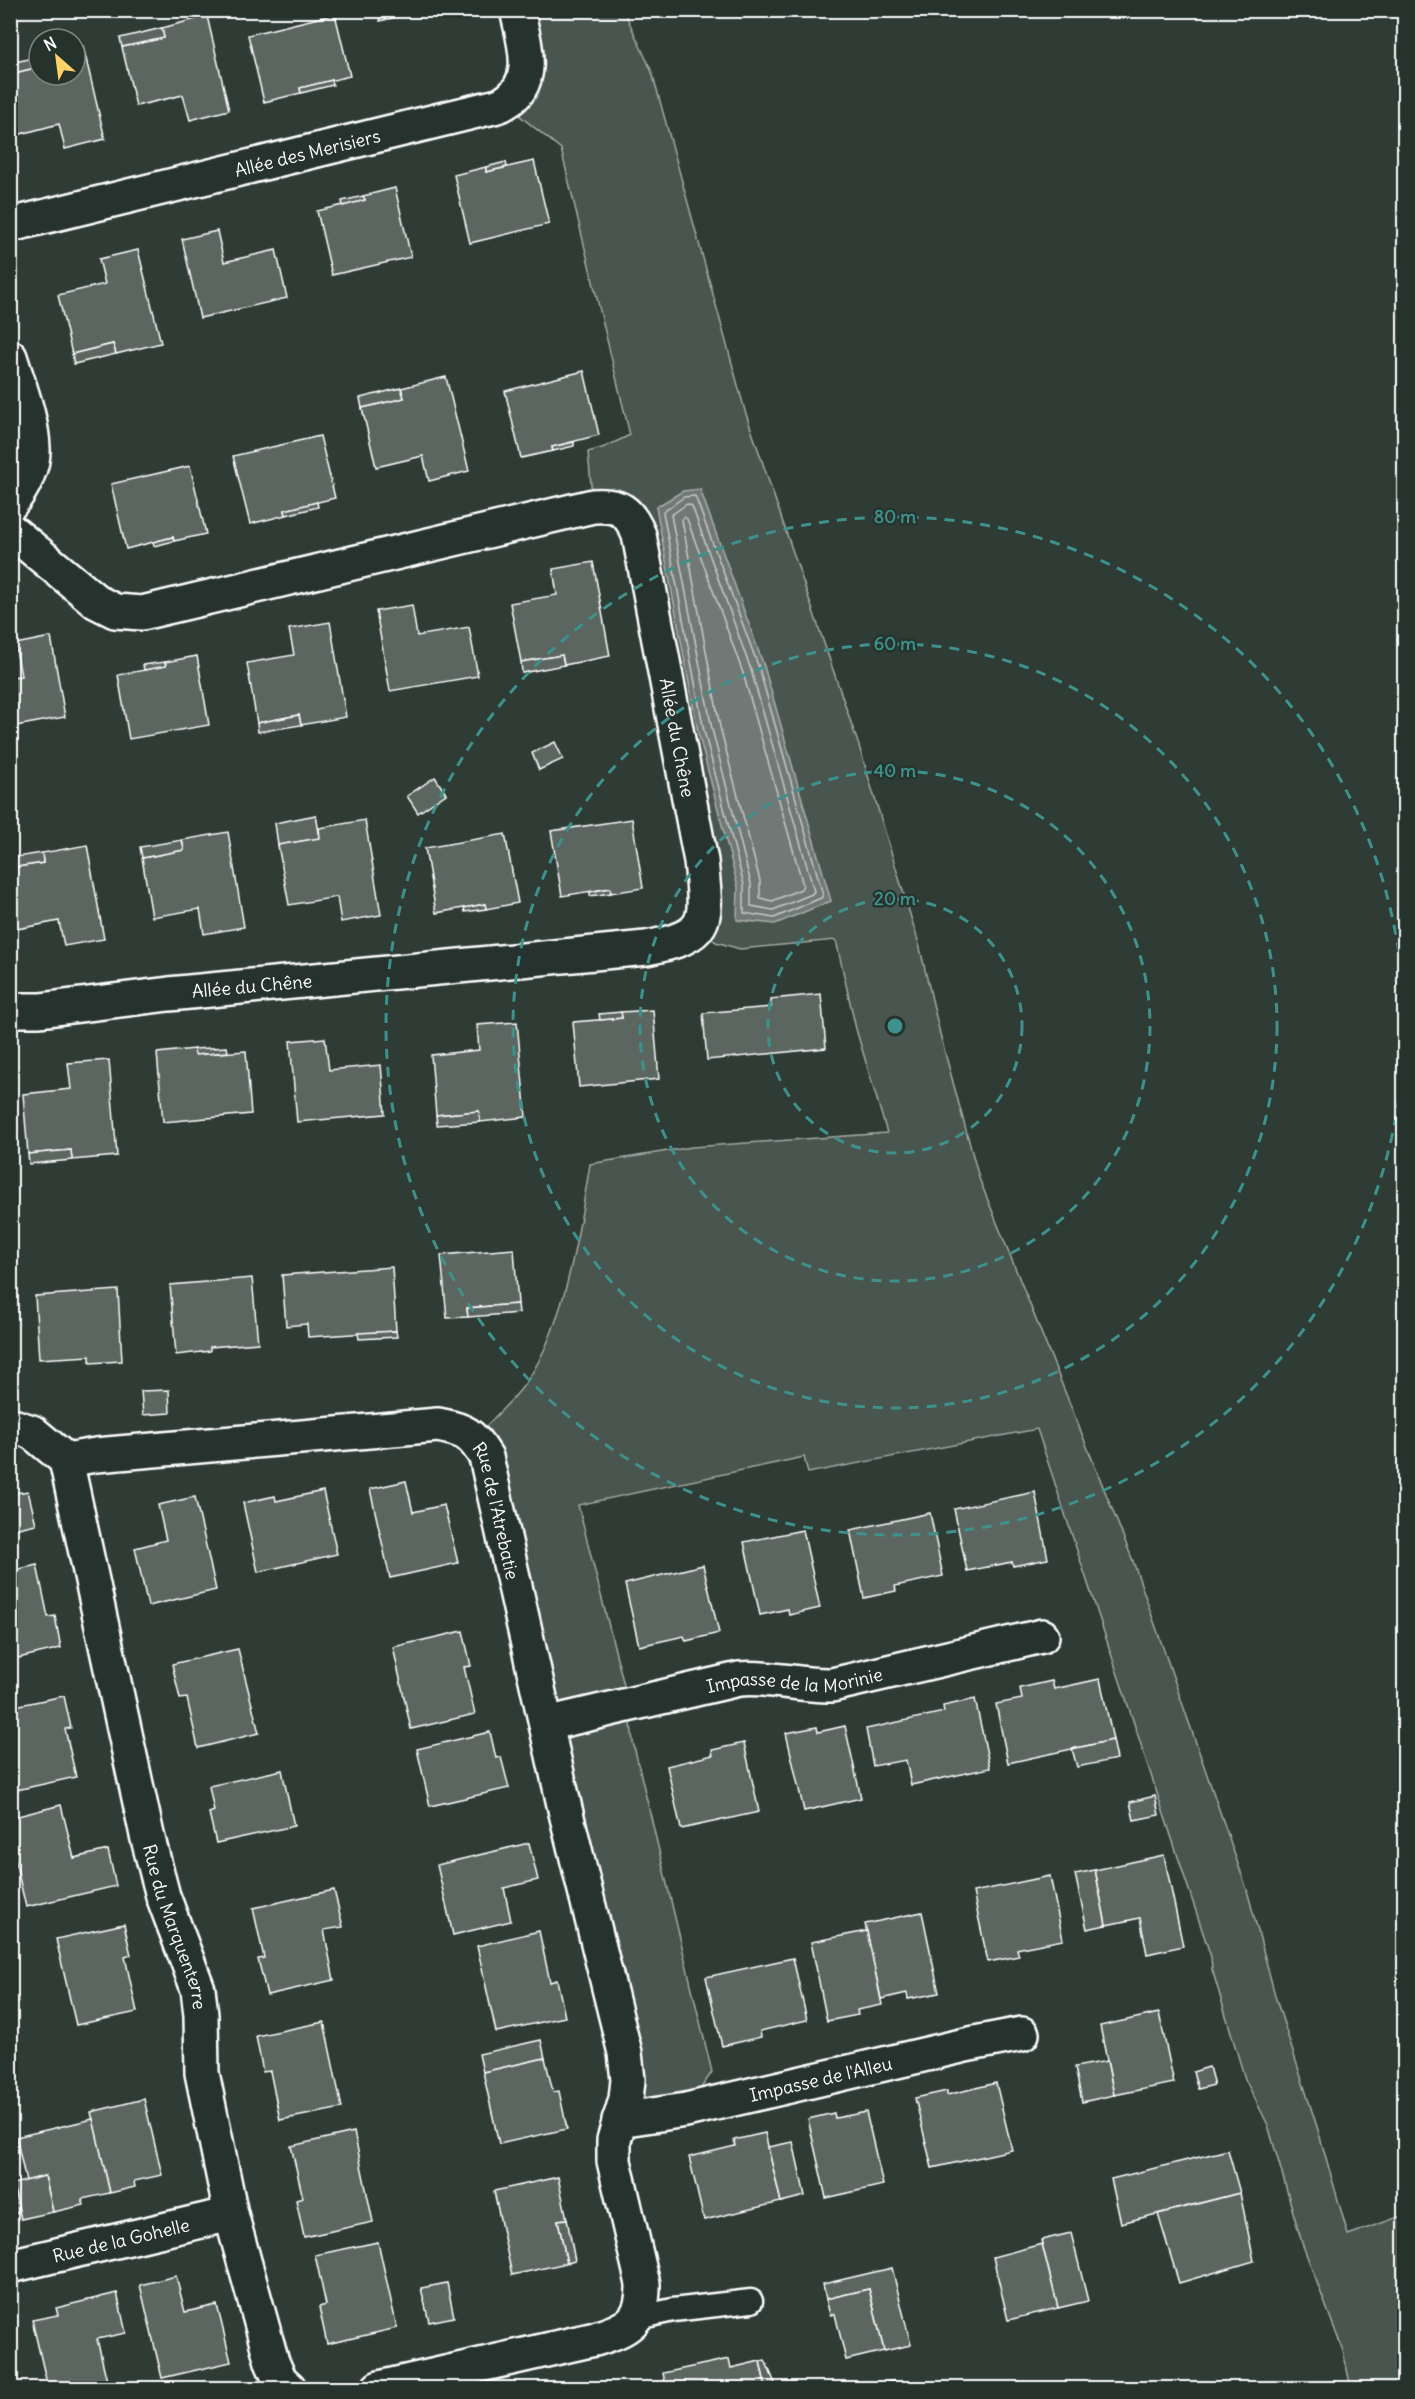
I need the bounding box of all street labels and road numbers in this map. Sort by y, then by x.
street label: Allée des Merisiers [232,124,382,181]
street label: Allée du Chêne [655,676,700,799]
street label: Allée du Chêne [191,969,313,1003]
street label: Rue de l'Atrebatie [468,1437,525,1582]
street label: Impasse de la Morinie [704,1662,885,1698]
street label: Rue du Marquenterre [138,1842,212,2011]
street label: Impasse de l'Alleu [747,2051,894,2106]
street label: Rue de la Gohelle [50,2213,192,2267]

